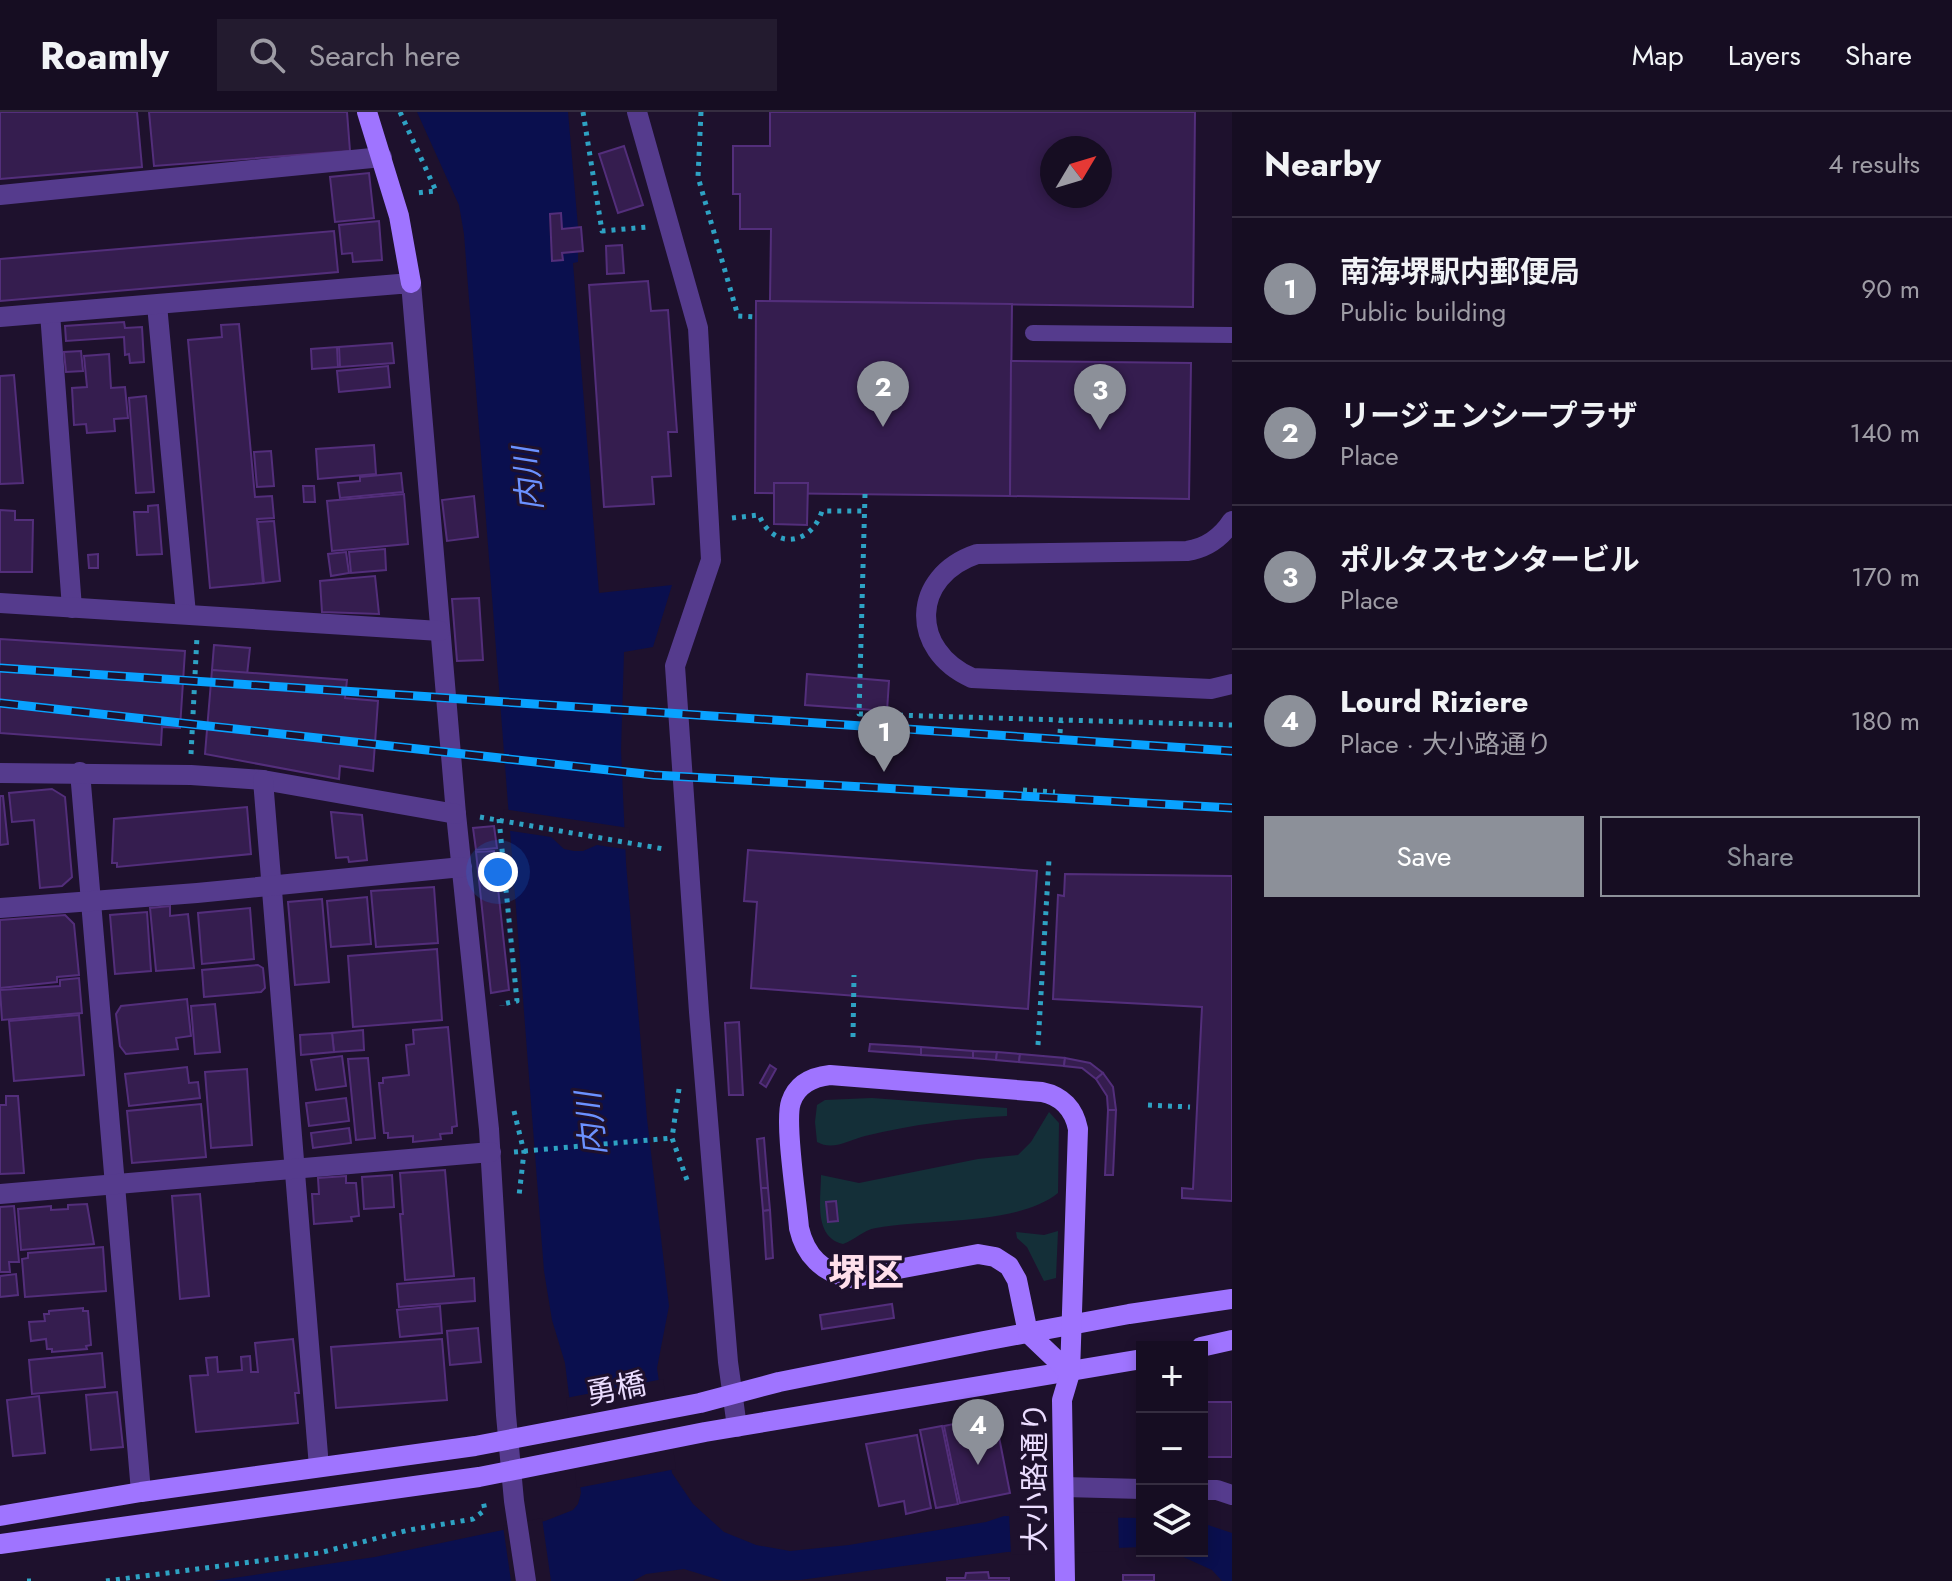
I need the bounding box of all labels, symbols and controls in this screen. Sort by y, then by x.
search box [217,19,777,91]
text: Roamly [40,28,169,83]
icon: search [245,33,289,77]
text: Search here [309,34,460,77]
text: Map [1632,35,1684,76]
text: Layers [1728,35,1801,76]
text: Share [1845,35,1912,76]
north arrow [1040,136,1112,208]
text: Nearby [1264,140,1381,189]
text: 4 results [1828,145,1920,183]
text: 南海堺駅内郵便局 [1340,250,1580,293]
text: 1 [1283,270,1297,308]
text: 90 m [1861,270,1920,308]
text: Public building [1340,293,1506,331]
pin: 2 [857,361,909,427]
pin: 3 [1074,364,1126,430]
text: リージェンシープラザ [1340,394,1638,437]
text: 2 [1281,414,1299,452]
text: 140 m [1849,414,1920,452]
text: Place [1340,437,1399,475]
water label: 内川 [502,442,554,513]
text: ポルタスセンタービル [1340,538,1640,581]
text: 3 [1282,558,1298,596]
text: 170 m [1851,558,1920,596]
text: Place [1340,581,1399,619]
text: Lourd Riziere [1340,680,1529,723]
text: 4 [1281,702,1299,740]
text: 180 m [1850,702,1920,740]
pin: 1 [858,706,910,772]
text: Place · 大小路通り [1340,725,1552,763]
button: Save [1264,816,1584,897]
button: Share [1600,816,1920,897]
your location [478,852,518,892]
water label: 内川 [564,1087,617,1158]
district label: 堺区 [828,1245,904,1300]
map controls [1136,1341,1208,1557]
button: + [1136,1341,1208,1413]
street label: 勇橋 [582,1362,649,1415]
pin: 4 [952,1399,1004,1465]
street label: 大小路通り [1013,1402,1056,1552]
button: − [1136,1413,1208,1485]
button: layers [1136,1485,1208,1557]

